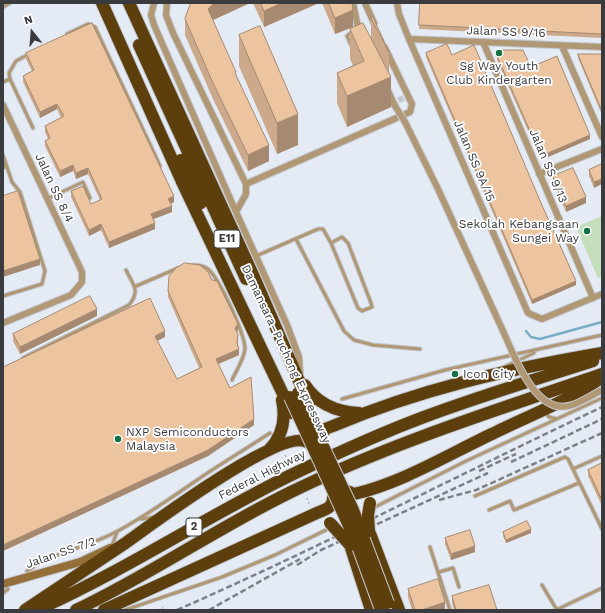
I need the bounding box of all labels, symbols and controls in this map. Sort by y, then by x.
north arrow [12,12,52,52]
text: N [23,13,34,27]
street label: Jalan SS 9/16 [466,23,546,41]
marker: Sg Way Youth Club Kindergarten [494,48,504,58]
place label: Sg Way Youth Club Kindergarten [446,59,552,87]
street label: Jalan SS 9A/15 [450,118,498,204]
street label: Jalan SS 9/13 [526,127,570,205]
street label: Jalan SS 8/4 [32,151,76,225]
place label: Sekolah Kebangsaan Sungei Way [459,217,579,245]
marker: Sekolah Kebangsaan Sungei Way [582,226,592,236]
road number: E11 [214,230,240,248]
street label: Damansara–Puchong Expressway [238,262,334,446]
place label: Icon City [463,367,515,381]
marker: Icon City [450,369,460,379]
place label: NXP Semiconductors Malaysia [126,425,249,453]
marker: NXP Semiconductors Malaysia [113,434,123,444]
street label: Federal Highway [216,447,308,503]
road number: 2 [186,518,202,536]
street label: Jalan SS 7/2 [24,534,98,572]

